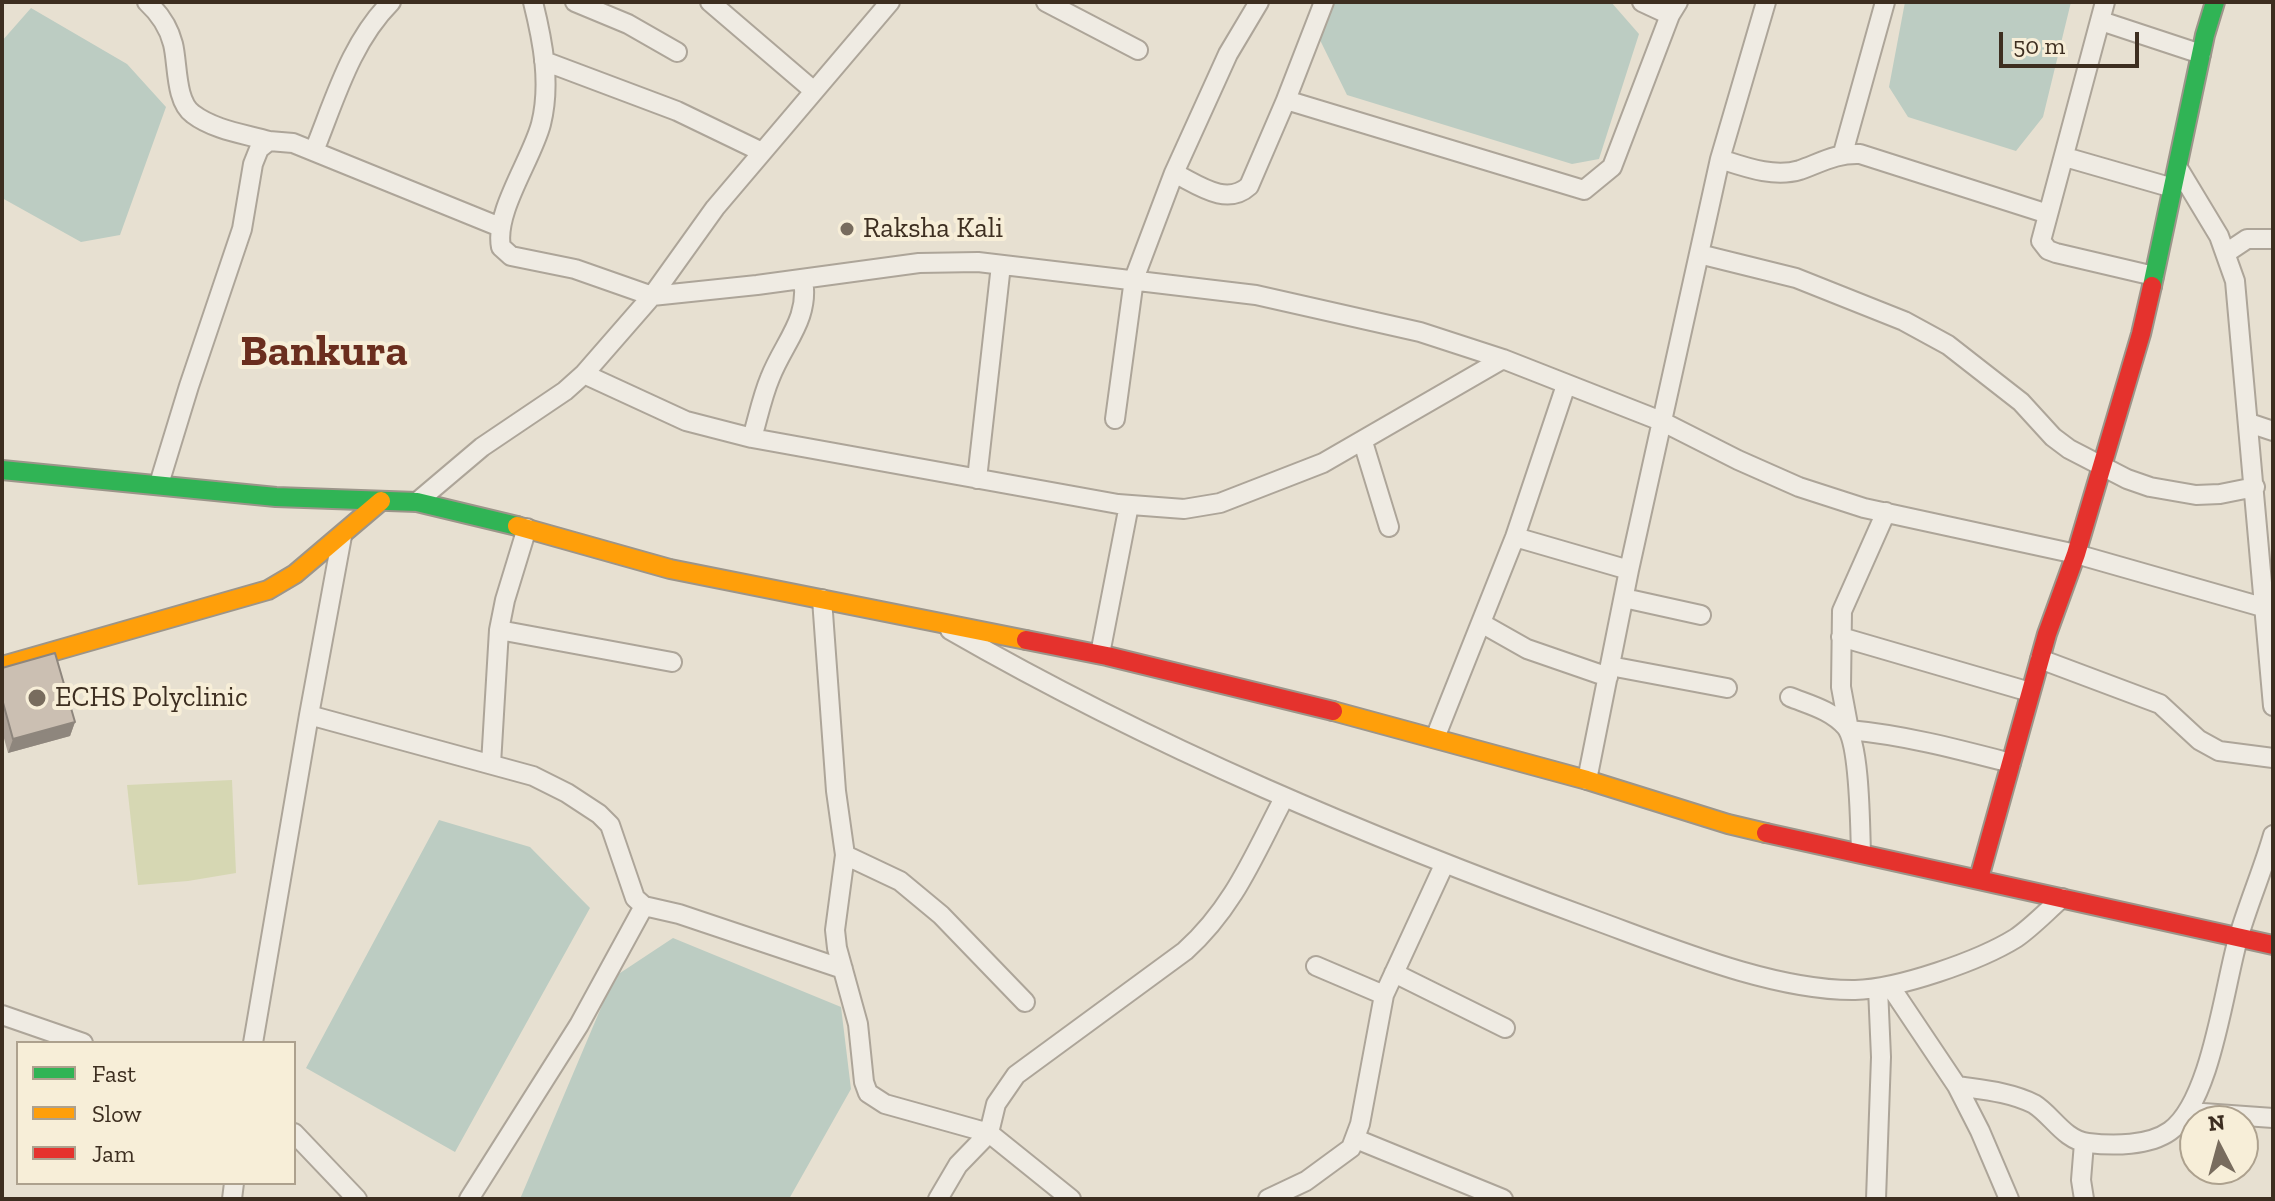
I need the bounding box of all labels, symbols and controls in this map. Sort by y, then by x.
scale bar [2003,16,2143,66]
text: 50 m [2013,31,2065,60]
place label: Raksha Kali [863,212,1003,246]
marker: Raksha Kali [838,220,856,238]
district label: Bankura [240,326,408,378]
place label: ECHS Polyclinic [55,681,248,715]
marker: ECHS Polyclinic [26,687,48,709]
legend [16,1041,296,1185]
text: Fast [92,1059,136,1088]
text: Slow [92,1099,142,1128]
north arrow [2179,1105,2259,1185]
text: N [2207,1108,2226,1137]
text: Jam [92,1139,135,1168]

